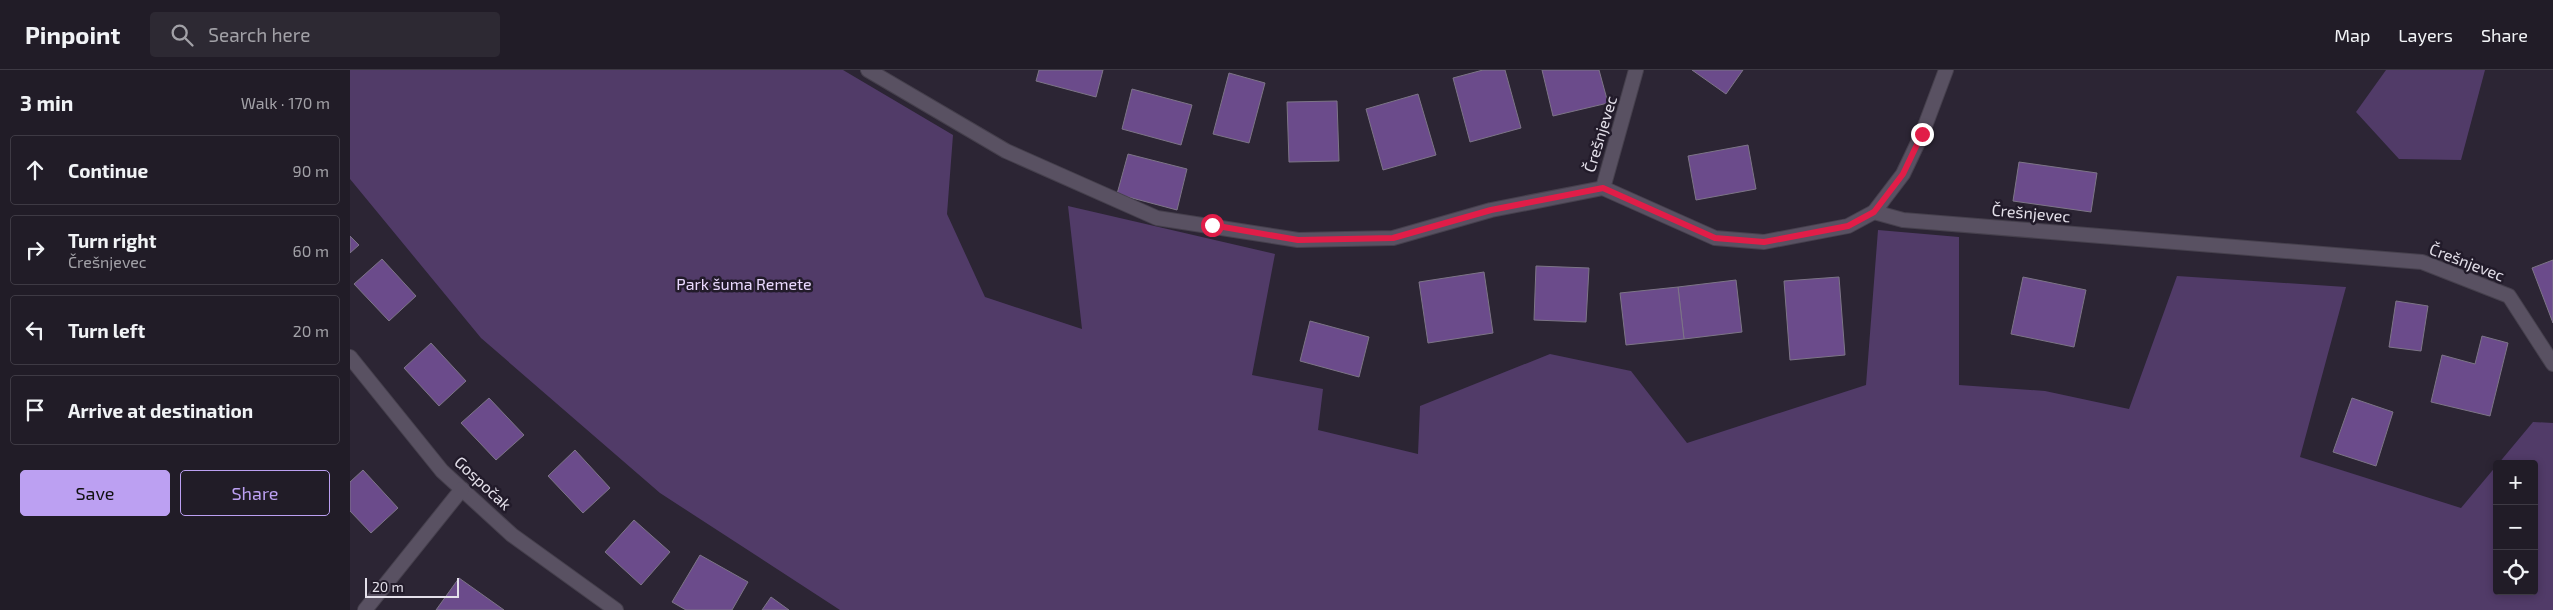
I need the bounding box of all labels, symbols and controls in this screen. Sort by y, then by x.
search box [150,12,500,57]
text: Pinpoint [25,20,120,49]
icon: search [168,21,196,49]
text: Search here [208,23,310,46]
text: Map [2334,24,2370,46]
text: Layers [2398,24,2453,46]
text: Share [2481,24,2528,46]
text: 3 min [20,90,73,115]
text: Walk · 170 m [241,93,330,112]
street label: Črešnjevec [1579,93,1621,175]
route end [1911,123,1934,146]
icon: ahead [21,156,49,184]
text: Continue [68,159,148,182]
text: 90 m [293,161,329,180]
street label: Črešnjevec [1991,200,2071,226]
route start [1201,214,1224,237]
text: Turn right [68,229,156,252]
icon: right [21,236,49,264]
street label: Črešnjevec [2427,239,2507,285]
text: 60 m [293,241,329,260]
text: Črešnjevec [68,252,147,271]
park label: Park šuma Remete [676,274,812,293]
icon: left [21,316,49,344]
text: Turn left [68,319,145,342]
text: 20 m [293,321,329,340]
icon: arrive [21,396,49,424]
text: Arrive at destination [68,399,253,422]
street label: Gospočak [451,452,516,514]
map controls [2493,460,2538,595]
button: + [2493,460,2538,505]
button: Save [20,470,170,516]
button: Share [180,470,330,516]
button: − [2493,505,2538,550]
button: locate [2493,550,2538,595]
scale bar [365,575,459,598]
text: 20 m [372,578,404,595]

